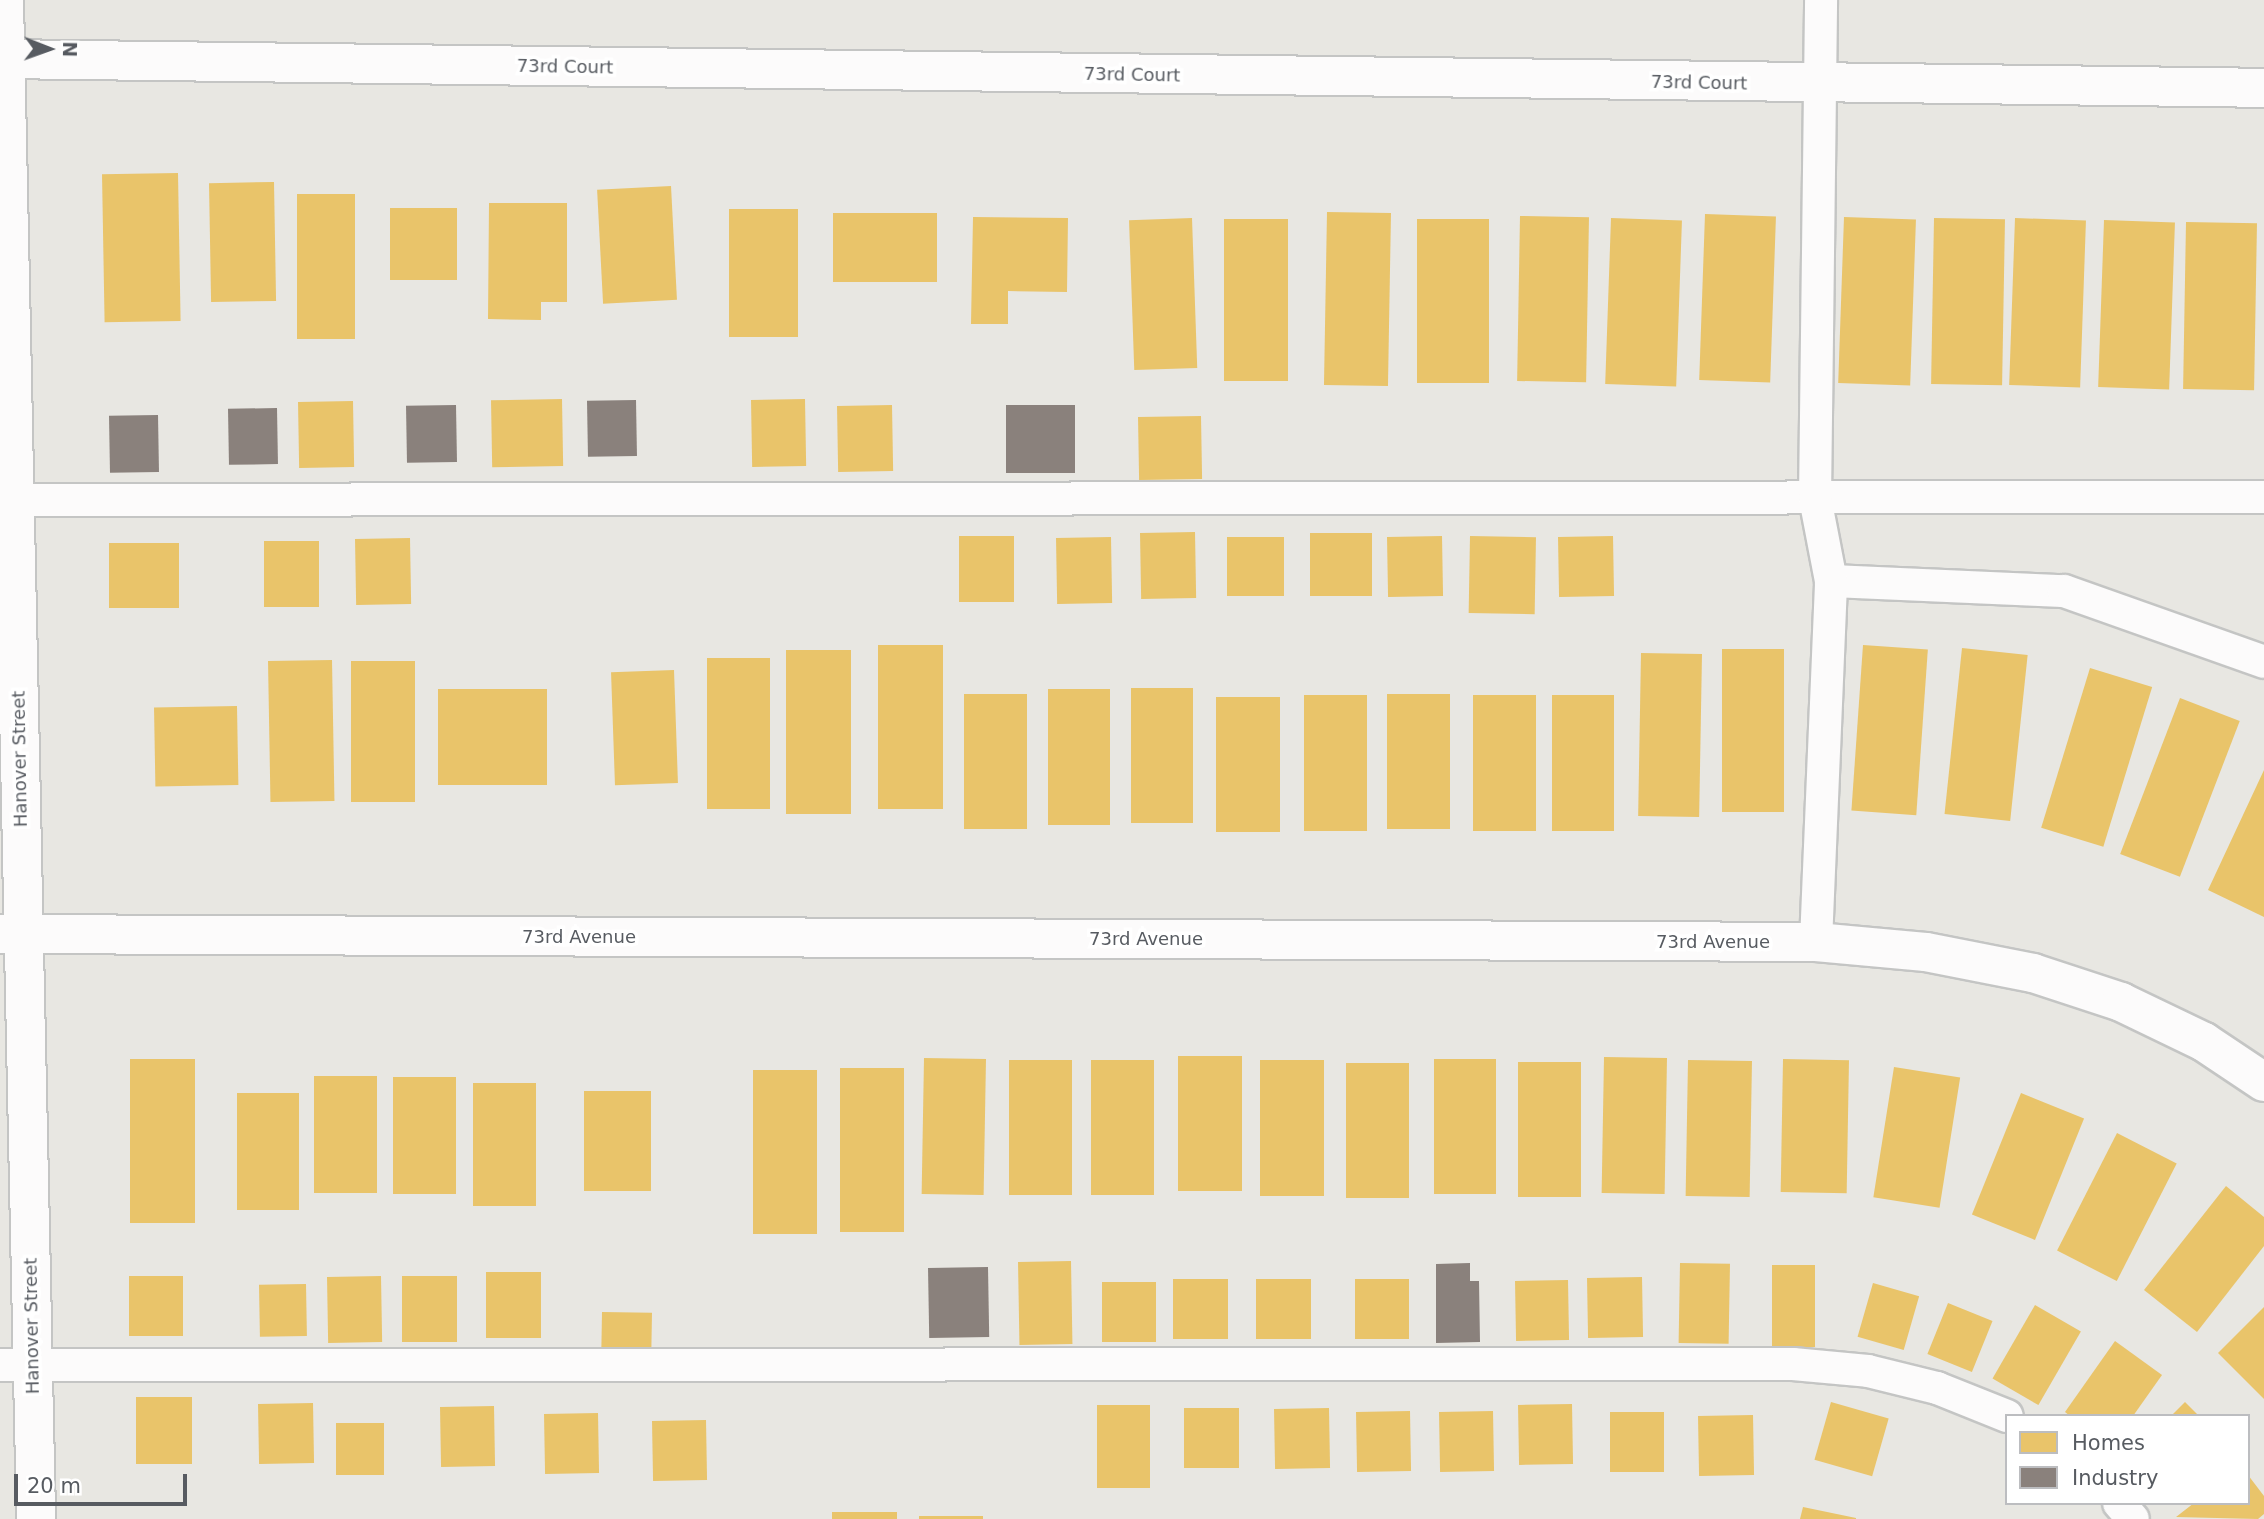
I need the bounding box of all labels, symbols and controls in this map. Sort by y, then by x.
north arrow [14,14,84,84]
text: N [59,41,81,58]
street label: 73rd Court [517,55,613,79]
street label: 73rd Court [1084,63,1180,87]
street label: 73rd Court [1651,71,1747,95]
street label: Hanover Street [8,691,32,827]
street label: 73rd Avenue [522,926,636,948]
street label: 73rd Avenue [1089,928,1203,950]
street label: 73rd Avenue [1656,931,1770,953]
street label: Hanover Street [20,1258,44,1394]
legend [2005,1414,2250,1505]
text: Homes [2072,1431,2145,1455]
scale bar [18,1460,191,1504]
text: Industry [2072,1466,2158,1490]
text: 20 m [27,1474,81,1498]

